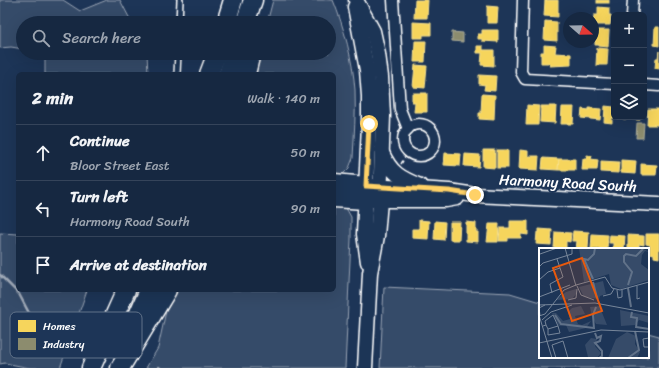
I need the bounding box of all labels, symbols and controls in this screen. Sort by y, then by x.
north arrow [563,12,599,48]
map controls [611,12,647,120]
button: + [611,12,647,48]
search box [16,16,336,60]
text: Search here [62,25,141,51]
icon: search [30,27,52,49]
button: − [611,48,647,84]
text: 2 min [32,83,73,113]
button: layers [611,84,647,120]
text: Walk · 140 m [247,87,320,110]
route start [360,115,378,133]
text: Continue [70,128,130,154]
text: 50 m [290,141,320,164]
icon: ahead [32,142,54,164]
text: Bloor Street East [70,154,169,177]
street label: Harmony Road South [498,166,638,200]
text: Turn left [70,184,128,210]
route end [466,186,484,204]
text: 90 m [290,197,320,220]
icon: left [32,198,54,220]
text: Harmony Road South [70,210,190,233]
inset map [539,248,649,358]
text: Arrive at destination [70,252,207,278]
icon: arrive [32,254,54,276]
legend [10,312,142,358]
text: Homes [43,317,76,336]
text: Industry [42,335,85,354]

